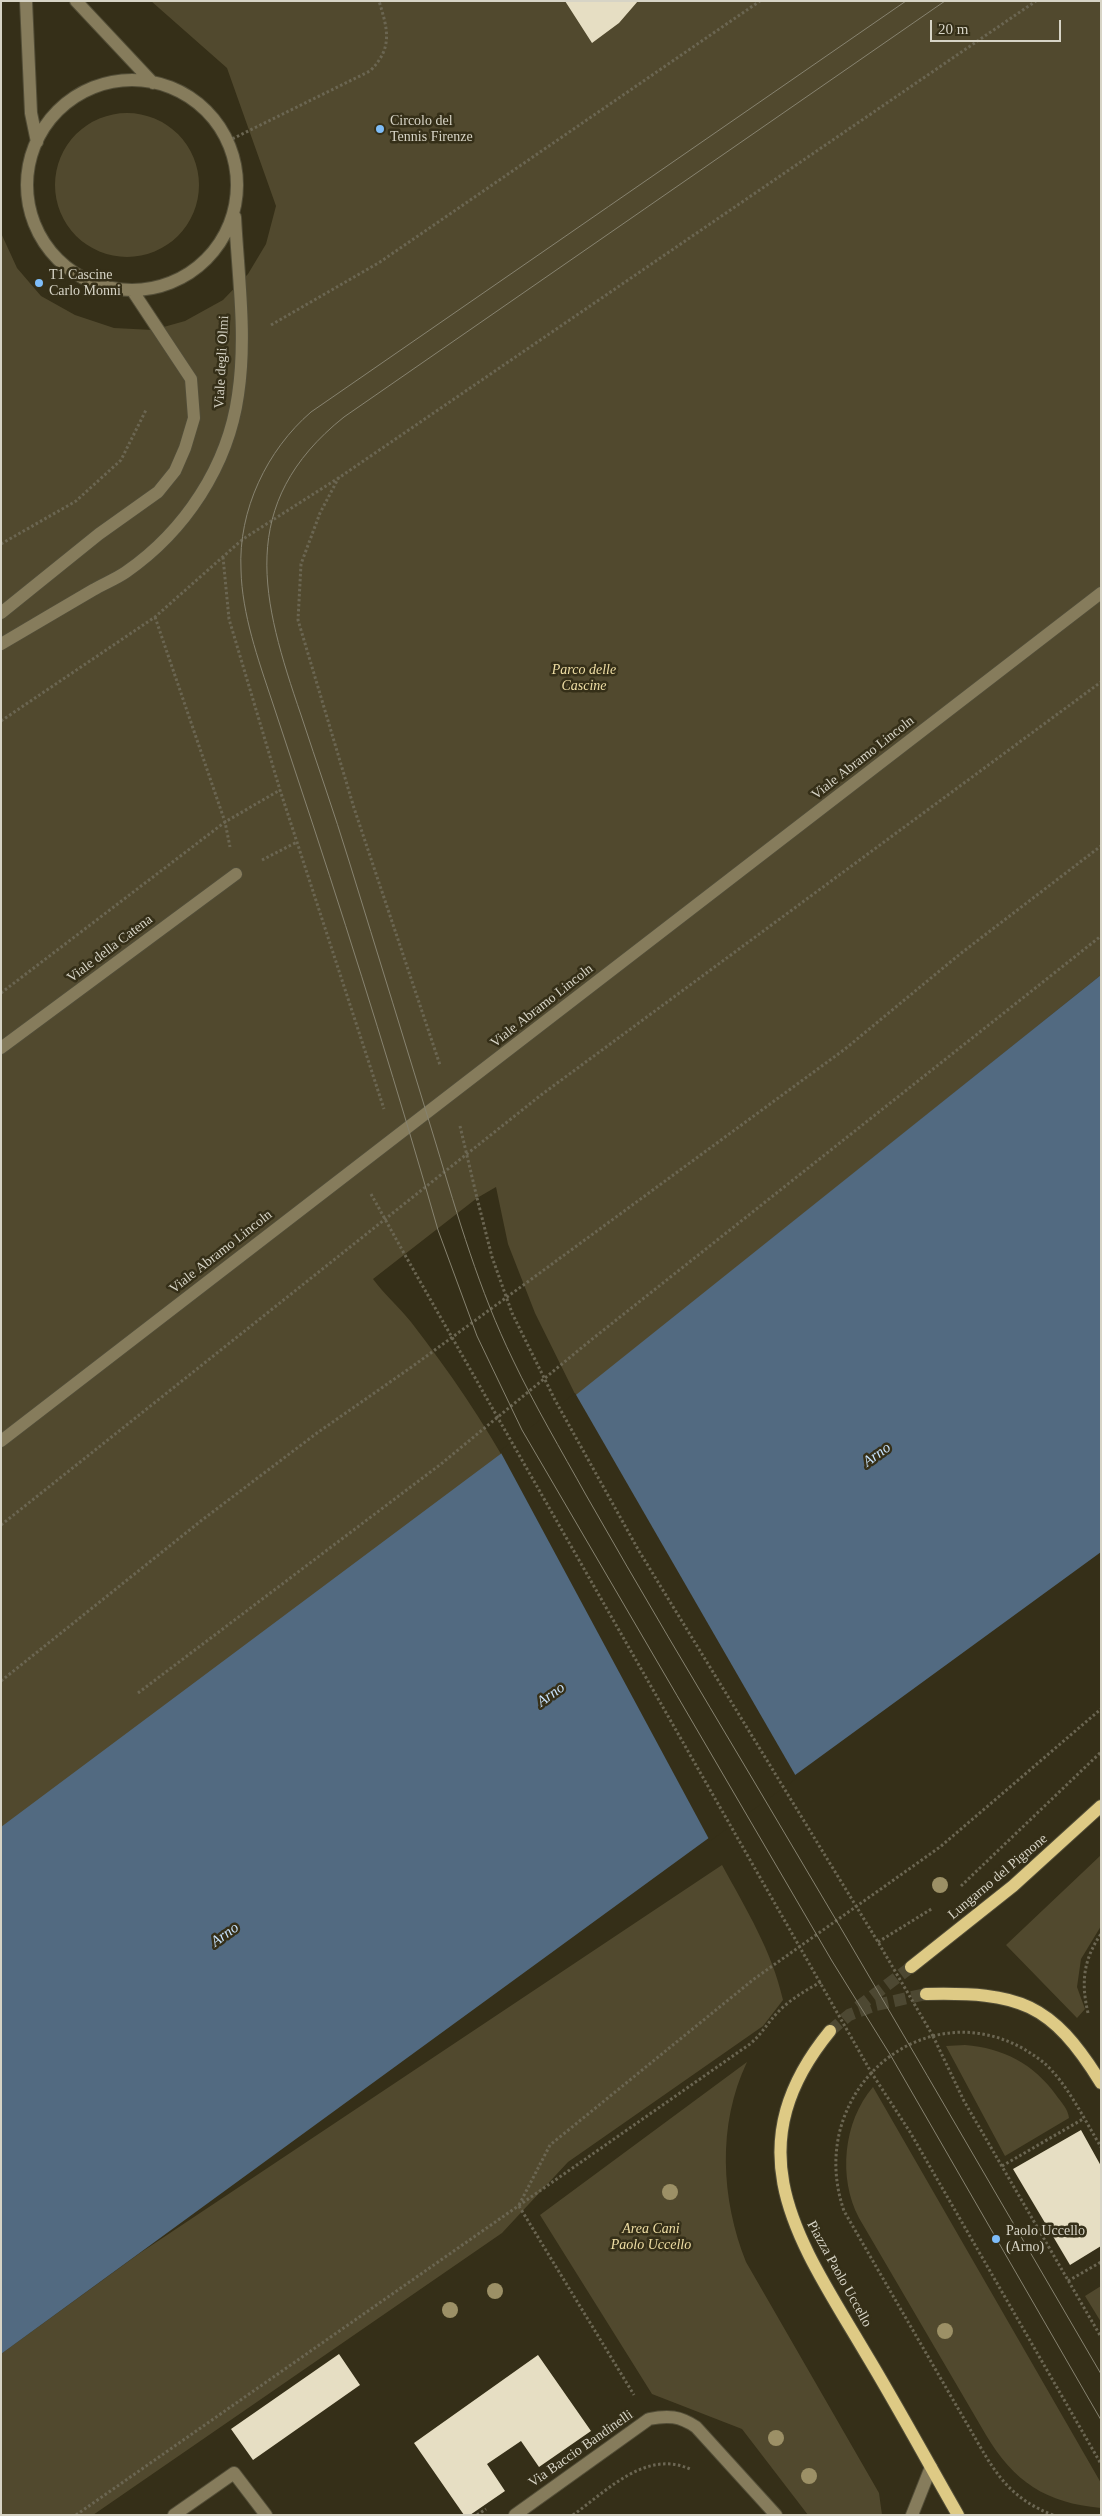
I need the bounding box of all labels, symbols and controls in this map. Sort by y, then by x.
scale bar [932,10,1063,42]
text: 20 m [938,21,968,37]
place label: Circolo del Tennis Firenze [390,113,473,146]
marker: Circolo del Tennis Firenze [374,123,386,135]
place label: T1 Cascine Carlo Monni [49,267,121,300]
marker: T1 Cascine Carlo Monni [33,277,45,289]
street label: Viale degli Olmi [211,315,233,409]
park label: Parco delle Cascine [552,662,616,694]
street label: Viale Abramo Lincoln [808,713,918,803]
street label: Viale della Catena [64,911,156,987]
street label: Viale Abramo Lincoln [487,961,597,1051]
street label: Viale Abramo Lincoln [166,1207,276,1297]
water label: Arno [860,1439,894,1471]
water label: Arno [534,1679,568,1711]
street label: Lungarno del Pignone [945,1831,1051,1923]
water label: Arno [208,1919,242,1951]
street label: Piazza Paolo Uccello [803,2218,875,2330]
park label: Area Cani Paolo Uccello [611,2221,691,2254]
place label: Paolo Uccello (Arno) [1006,2223,1085,2256]
marker: Paolo Uccello (Arno) [990,2233,1002,2245]
street label: Via Baccio Bandinelli [526,2407,636,2491]

